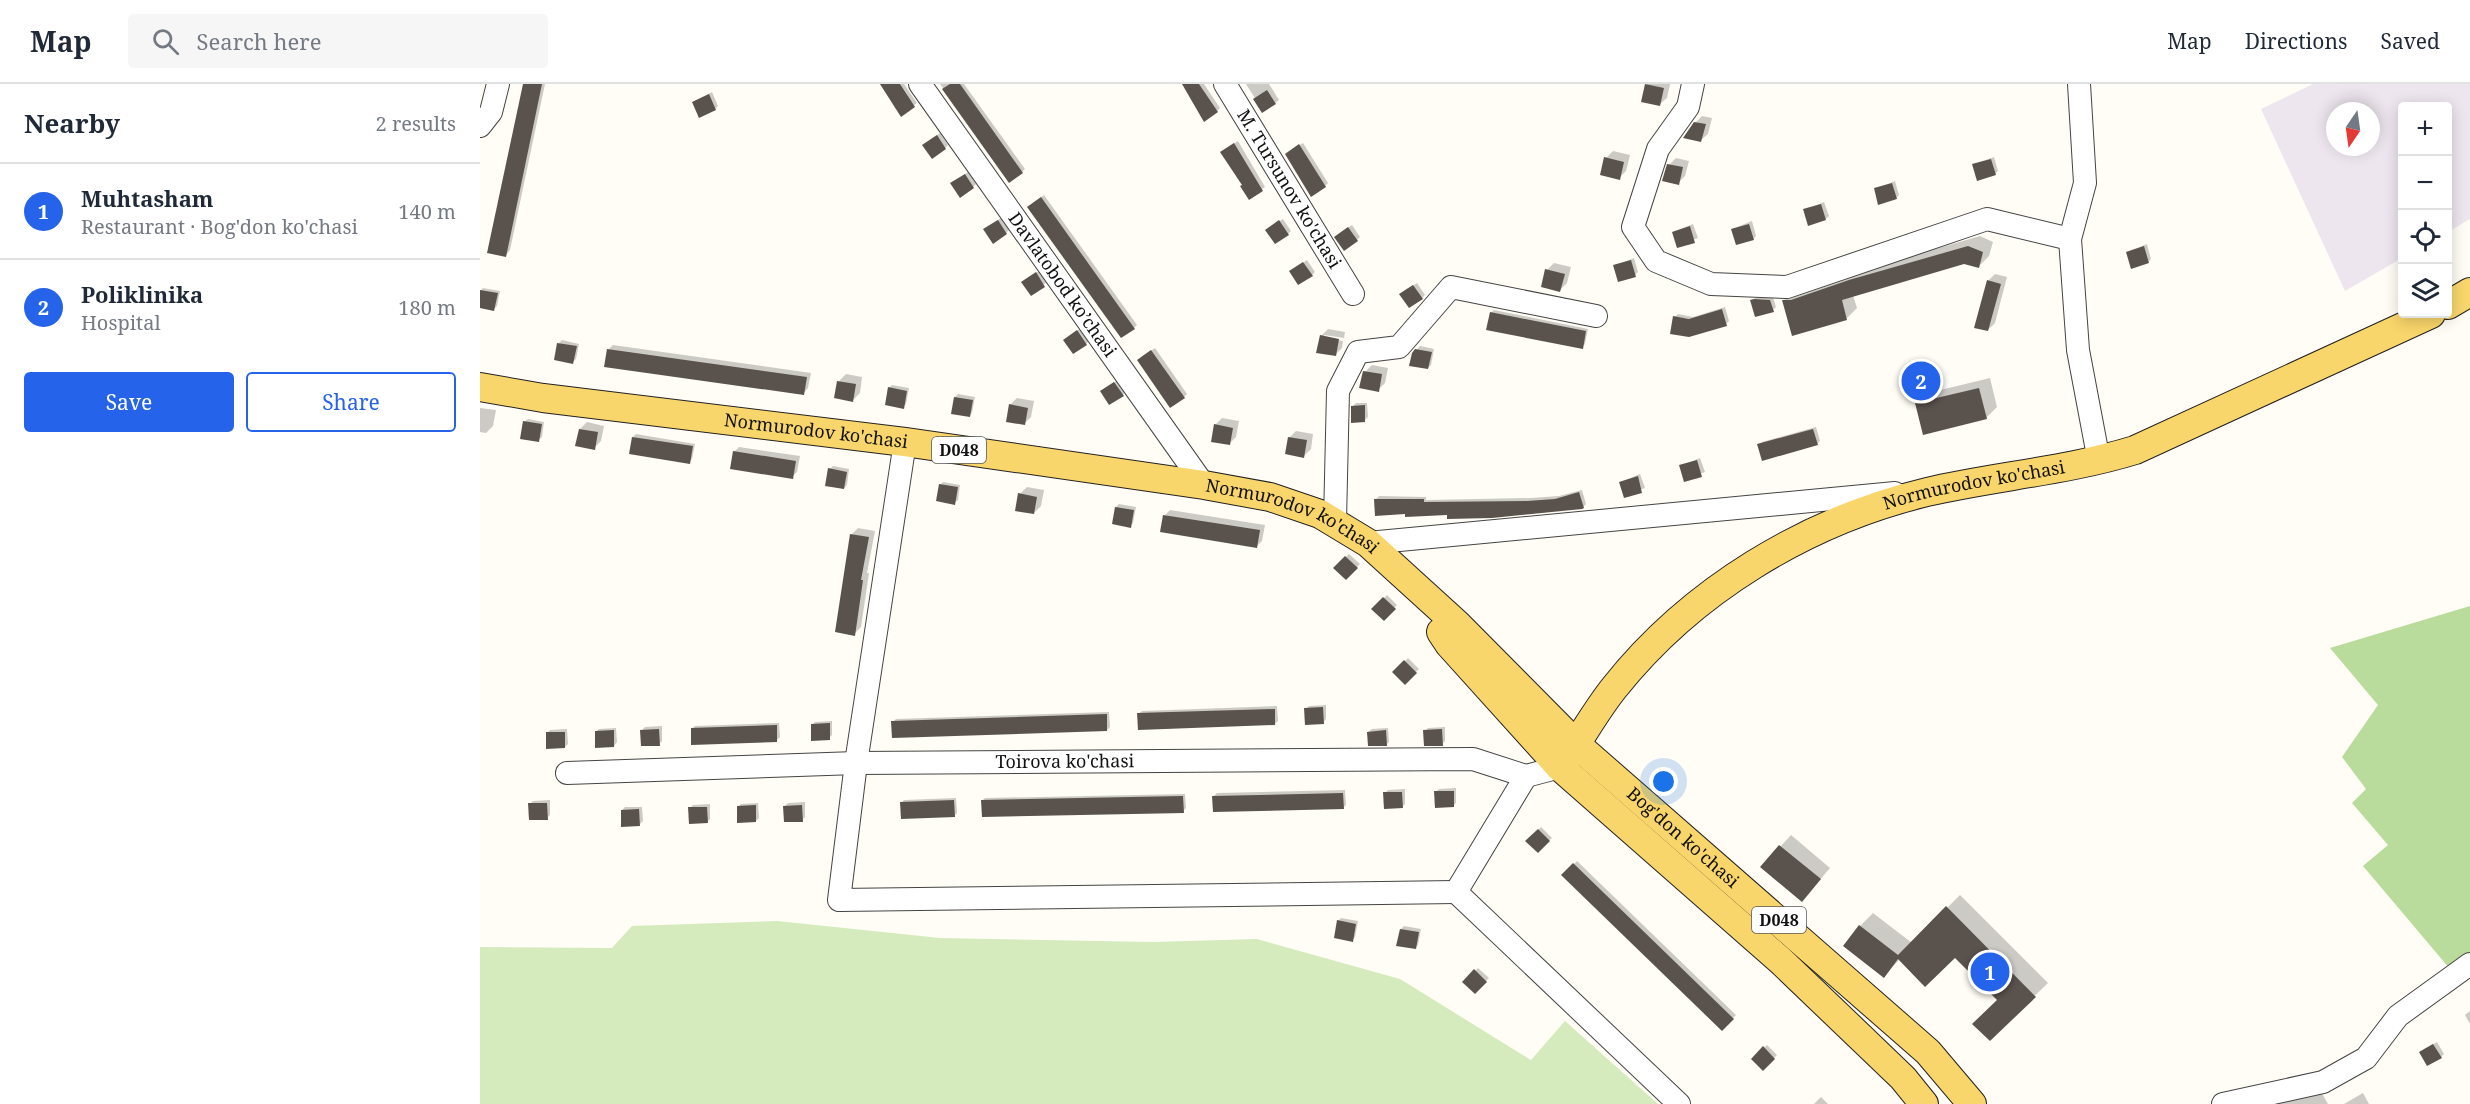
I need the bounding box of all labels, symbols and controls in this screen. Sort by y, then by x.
search box [128,14,548,68]
text: Map [30,22,92,60]
icon: search [149,25,182,58]
text: Search here [197,26,321,56]
text: Map [2167,27,2212,55]
text: Directions [2245,27,2347,55]
text: Saved [2380,27,2440,55]
north arrow [2326,102,2380,156]
map controls [2398,102,2452,318]
button: + [2398,102,2452,156]
street label: M. Tursunov ko'chasi [1232,104,1348,273]
text: Nearby [24,105,120,141]
text: 2 results [376,110,456,137]
button: − [2398,156,2452,210]
text: Muhtasham [81,183,214,213]
text: 1 [38,198,49,225]
text: 140 m [398,198,456,225]
street label: Davlatobod ko’chasi [1003,207,1123,361]
button: locate [2398,210,2452,264]
text: Restaurant · Bog'don ko'chasi [81,213,358,240]
button: layers [2398,264,2452,318]
text: Poliklinika [81,279,203,309]
text: 2 [38,294,49,321]
text: 180 m [398,294,456,321]
text: Hospital [81,309,161,336]
pin: 2 [1902,358,1940,404]
button: Save [24,372,234,432]
button: Share [246,372,456,432]
street label: Normurodov ko'chasi [723,407,910,453]
road number: D048 [932,437,986,463]
street label: Normurodov ko'chasi [1880,454,2067,515]
street label: Normurodov ko'chasi [1204,473,1385,559]
street label: Toirova ko'chasi [995,748,1135,773]
your location [1649,767,1678,796]
street label: Bog'don ko'chasi [1622,781,1745,893]
road number: D048 [1752,907,1806,933]
pin: 1 [1970,950,2010,994]

